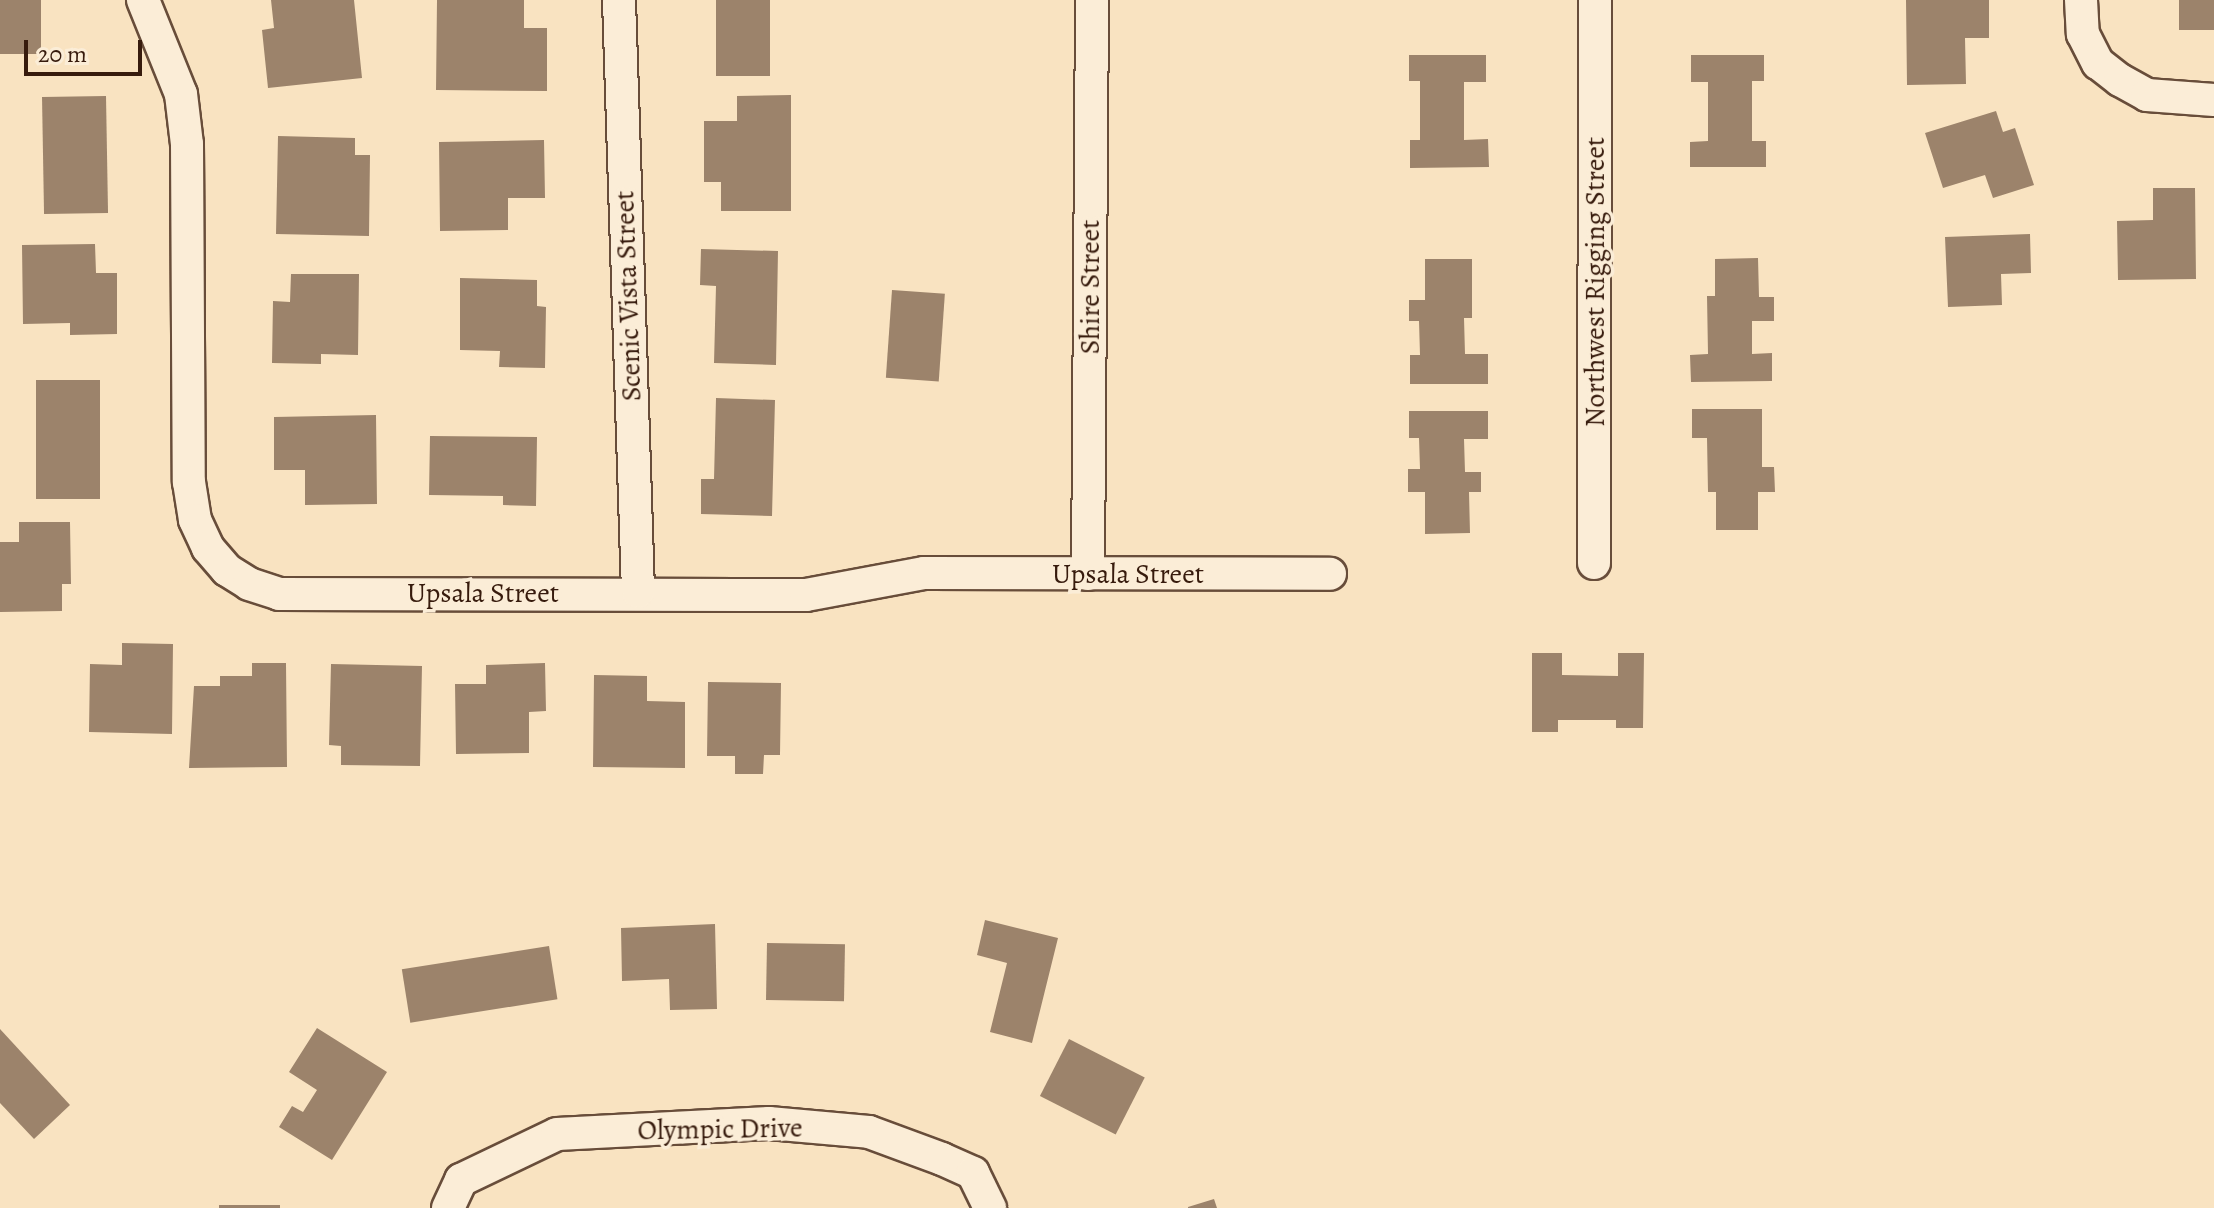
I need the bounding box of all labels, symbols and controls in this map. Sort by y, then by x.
scale bar [28,24,146,74]
text: 20 m [38,38,87,70]
street label: Northwest Rigging Street [1578,137,1612,427]
street label: Scenic Vista Street [608,190,648,402]
street label: Shire Street [1073,220,1107,354]
street label: Upsala Street [1052,557,1204,591]
street label: Upsala Street [407,576,559,610]
street label: Olympic Drive [637,1111,803,1147]

